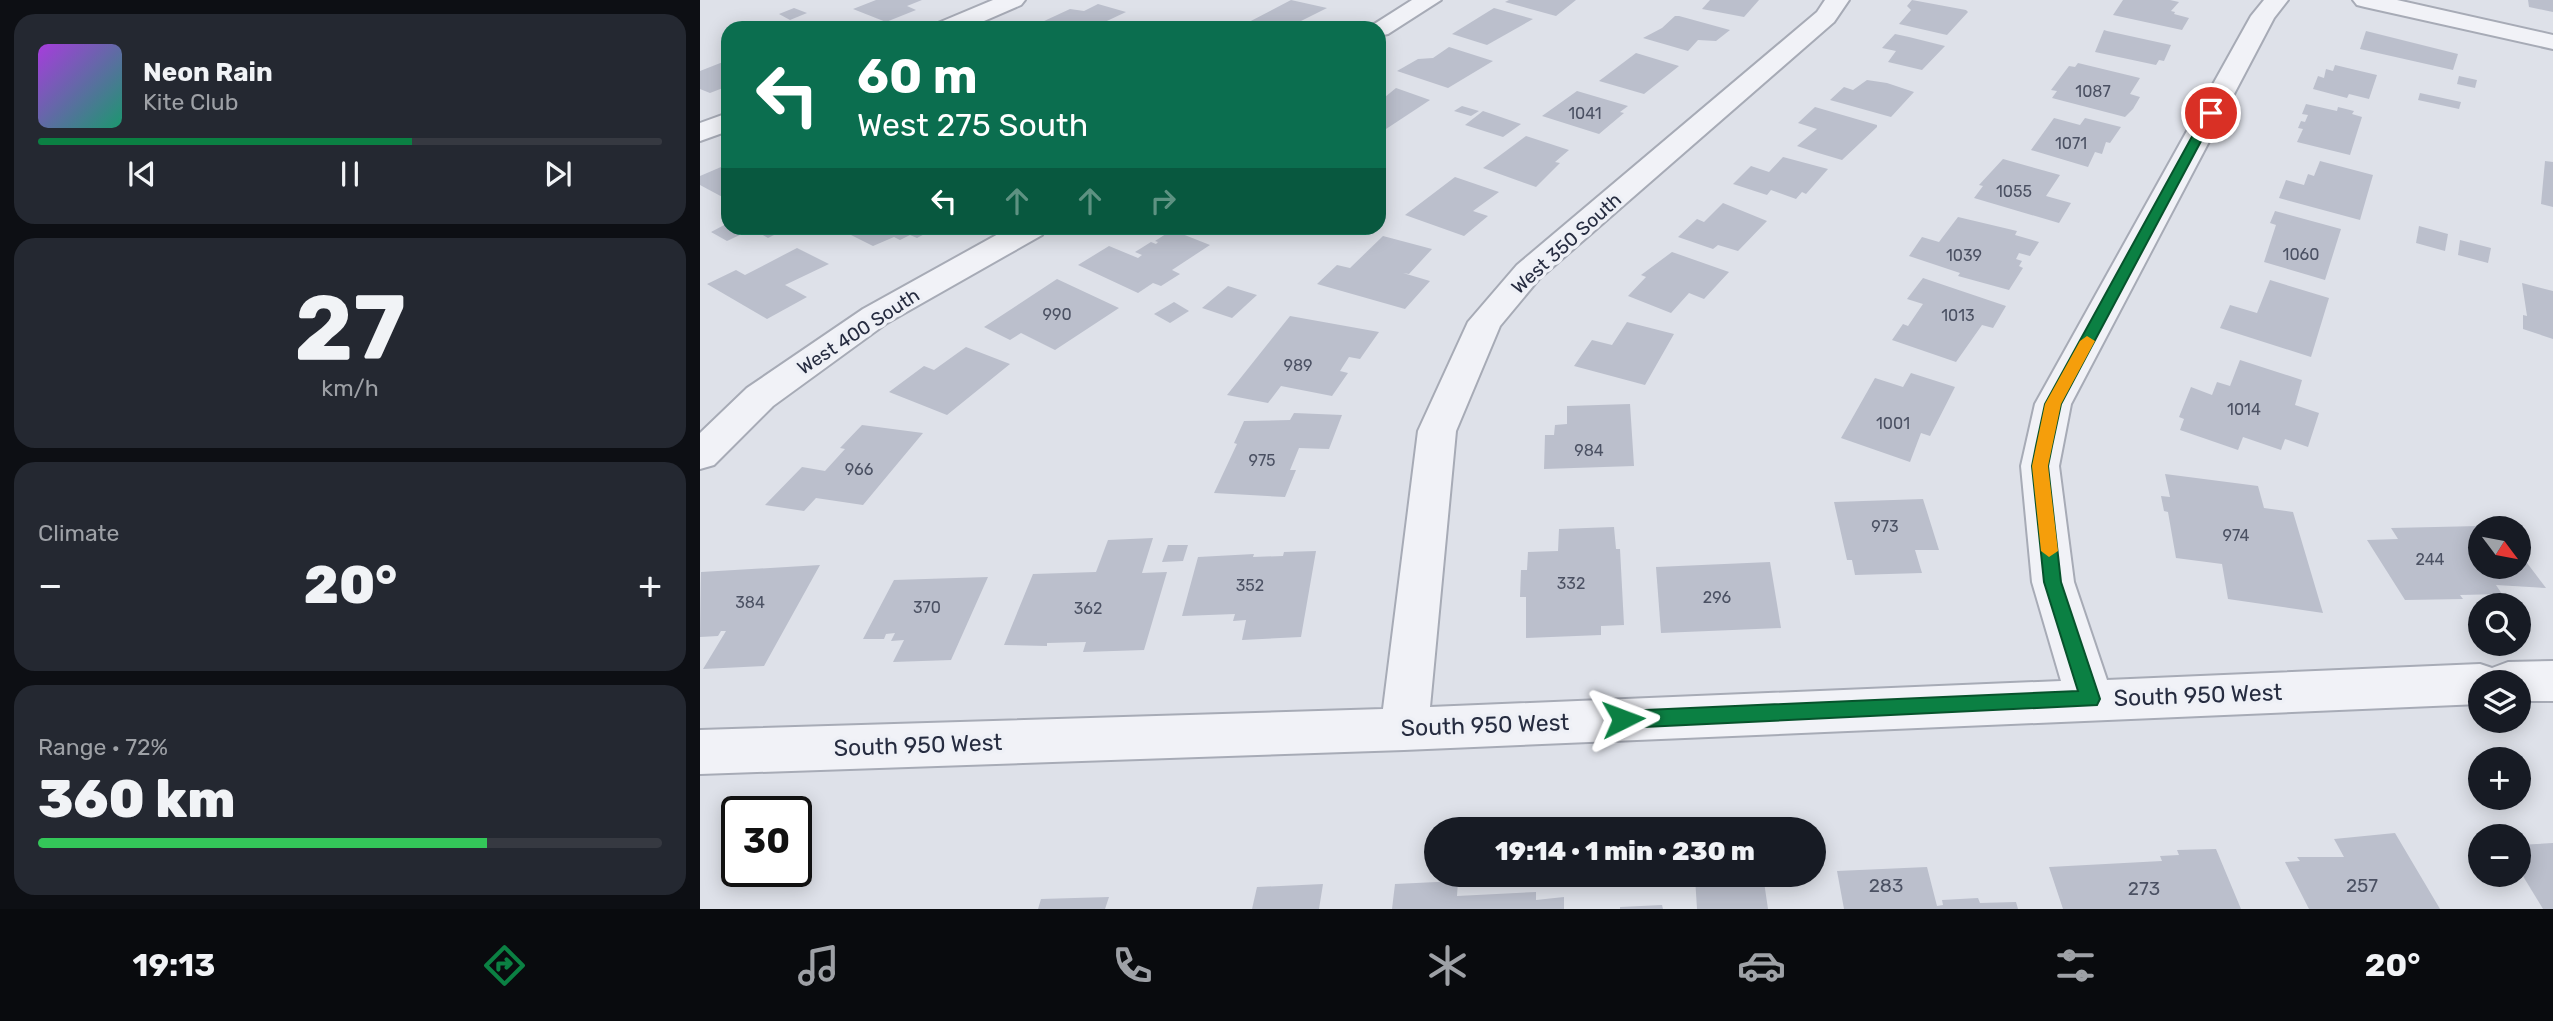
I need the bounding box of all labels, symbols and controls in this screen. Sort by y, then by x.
text: 60 m [857,47,978,105]
icon: left [742,49,833,140]
text: Neon Rain [143,57,273,88]
house number: 1087 [2075,82,2111,101]
pin [2181,83,2241,143]
text: Kite Club [143,88,238,116]
icon: arrive [2192,94,2230,132]
house number: 1041 [1568,104,1602,123]
text: West 275 South [857,106,1088,144]
house number: 1071 [2055,134,2087,153]
icon: previous [123,155,161,193]
icon: pause [331,155,369,193]
icon: next [539,155,577,193]
icon: left [925,182,963,220]
icon: ahead [998,182,1036,220]
icon: ahead [1071,182,1109,220]
icon: right [1144,182,1182,220]
house number: 1055 [1996,182,2032,201]
street label: West 350 South [1507,188,1626,299]
house number: 1060 [2283,245,2319,264]
house number: 1039 [1946,246,1982,265]
text: 27 [294,274,406,382]
street label: West 400 South [793,283,924,379]
house number: 990 [1042,305,1072,324]
house number: 1013 [1941,306,1975,325]
house number: 989 [1283,356,1313,375]
text: km/h [321,374,379,402]
house number: 1014 [2227,400,2261,419]
house number: 1001 [1876,414,1910,433]
house number: 984 [1574,441,1604,460]
house number: 975 [1248,451,1276,470]
house number: 966 [845,460,874,479]
north arrow [2468,516,2530,579]
map controls [2468,516,2531,887]
house number: 973 [1871,517,1899,536]
text: Climate [38,519,119,547]
house number: 974 [2222,526,2250,545]
house number: 244 [2415,550,2445,569]
text: 20° [304,554,397,616]
text: − [38,562,63,608]
text: + [638,562,662,608]
house number: 332 [1557,574,1585,593]
house number: 352 [1236,576,1264,595]
house number: 296 [1703,588,1732,607]
house number: 384 [735,593,765,612]
button: search [2468,593,2531,656]
house number: 370 [913,598,941,617]
house number: 362 [1074,599,1102,618]
button: layers [2468,670,2531,733]
street label: South 950 West [2113,678,2283,712]
position arrow [1586,682,1660,756]
street label: South 950 West [1400,708,1570,742]
street label: South 950 West [833,728,1003,762]
text: Range · 72% [38,733,168,761]
button: + [2468,747,2531,810]
text: 360 km [38,768,235,830]
speed limit sign: 30 [721,796,812,887]
button: − [2468,824,2531,887]
text: 19:14 · 1 min · 230 m [1495,836,1755,867]
house number: 283 [1869,874,1903,897]
house number: 257 [2346,874,2378,897]
house number: 273 [2128,877,2160,900]
icon: directions [480,941,529,990]
icon: music [794,941,843,990]
icon: phone [1108,941,1157,990]
icon: climate [1423,941,1472,990]
icon: car [1737,941,1786,990]
icon: filters [2051,941,2100,990]
text: 19:13 [133,946,215,984]
text: 20° [2365,946,2420,984]

